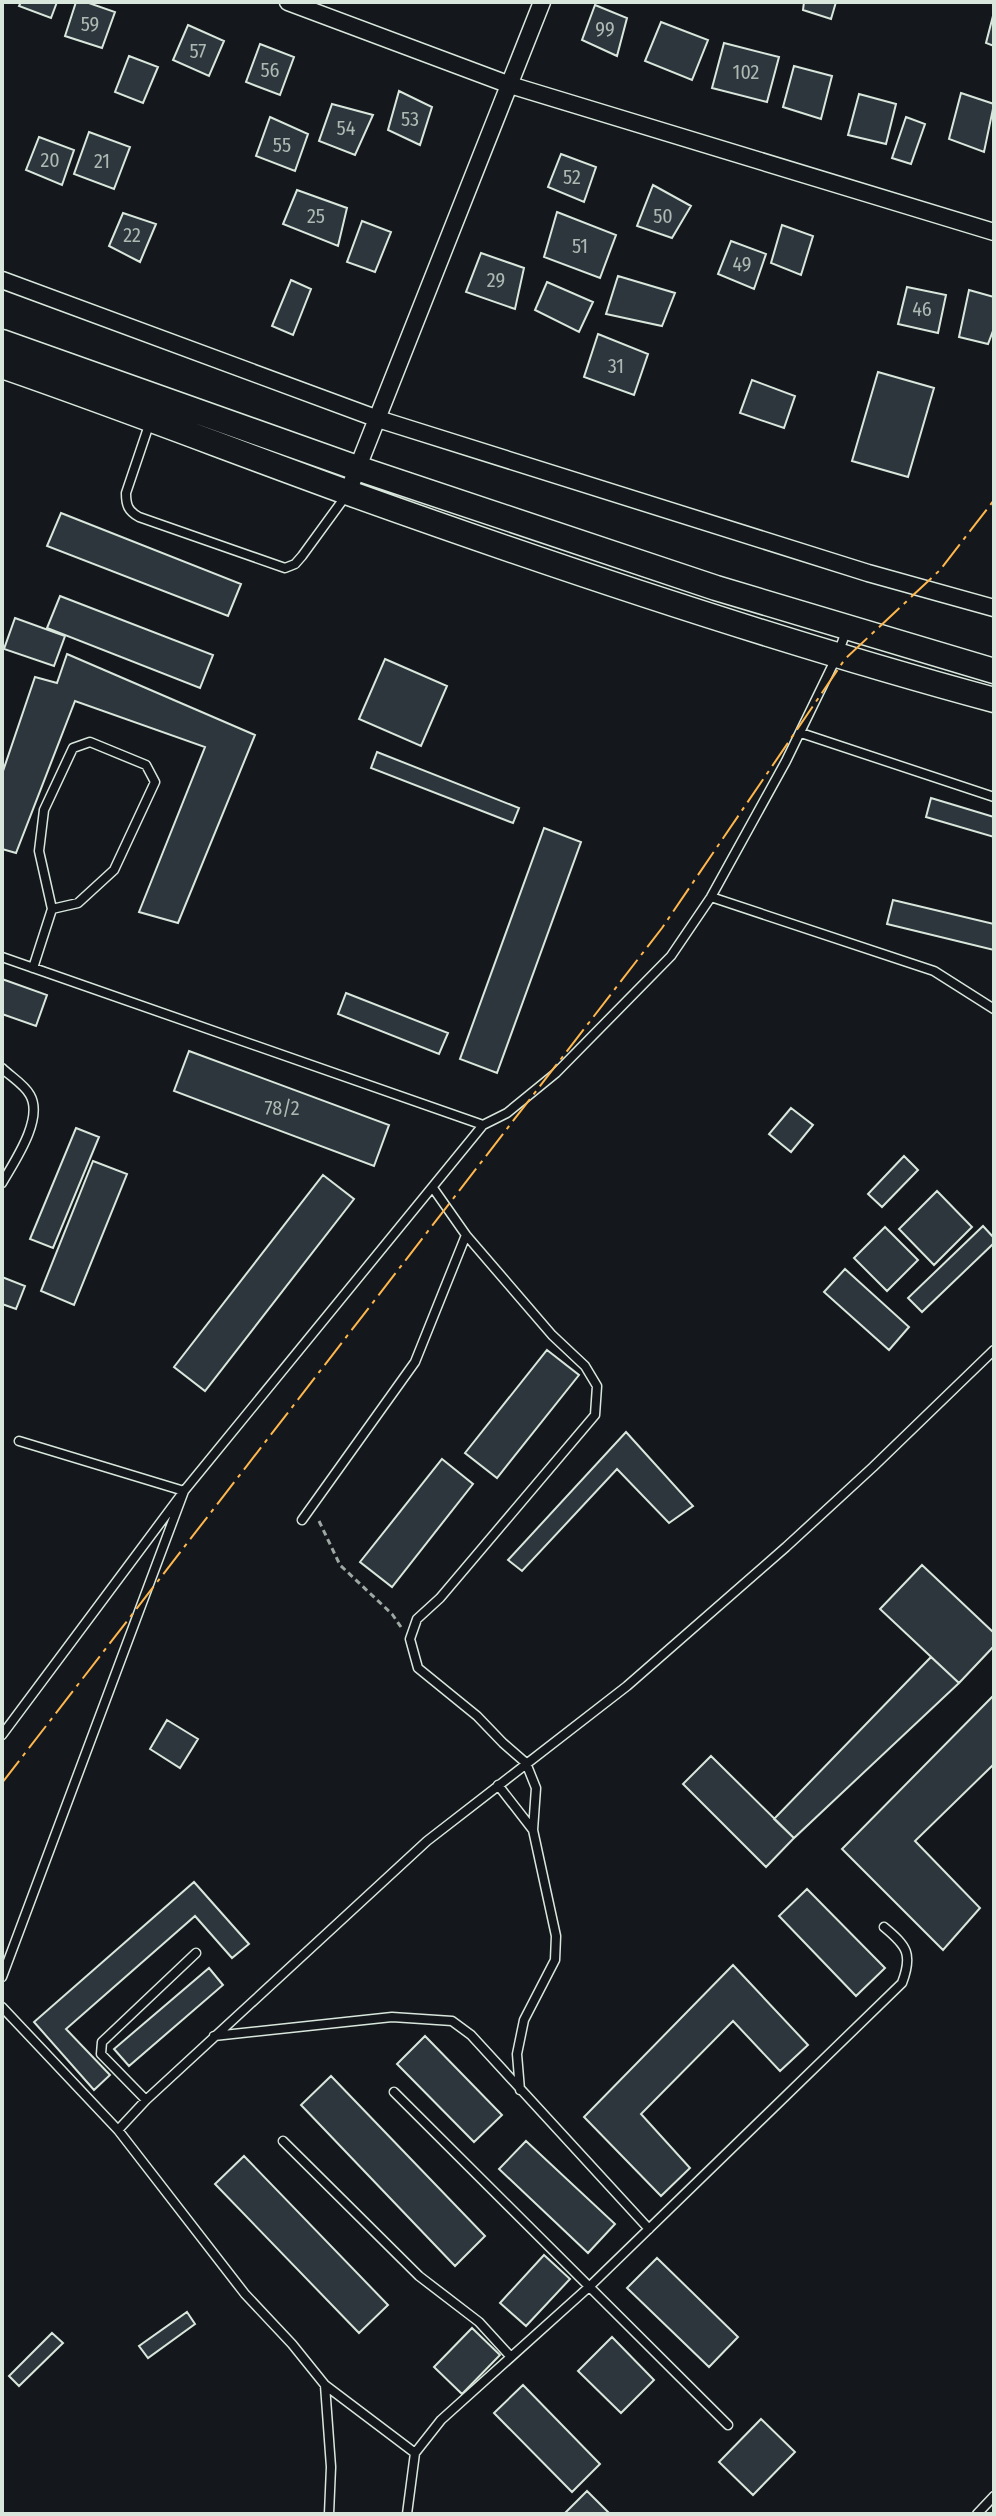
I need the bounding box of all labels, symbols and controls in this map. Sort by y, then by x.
house number: 59 [81,12,99,36]
house number: 99 [595,17,615,41]
house number: 57 [190,39,206,63]
house number: 56 [260,58,280,82]
house number: 102 [733,60,760,84]
house number: 53 [401,107,419,131]
house number: 54 [337,116,356,140]
house number: 55 [273,133,291,157]
house number: 20 [40,148,60,172]
house number: 21 [94,149,110,173]
house number: 52 [563,165,581,189]
house number: 25 [307,204,325,228]
house number: 50 [653,204,673,228]
house number: 22 [123,223,141,247]
house number: 51 [572,234,588,258]
house number: 49 [732,252,752,276]
house number: 29 [487,268,505,292]
house number: 46 [912,297,932,321]
house number: 31 [608,354,624,378]
house number: 78/2 [264,1096,300,1120]

